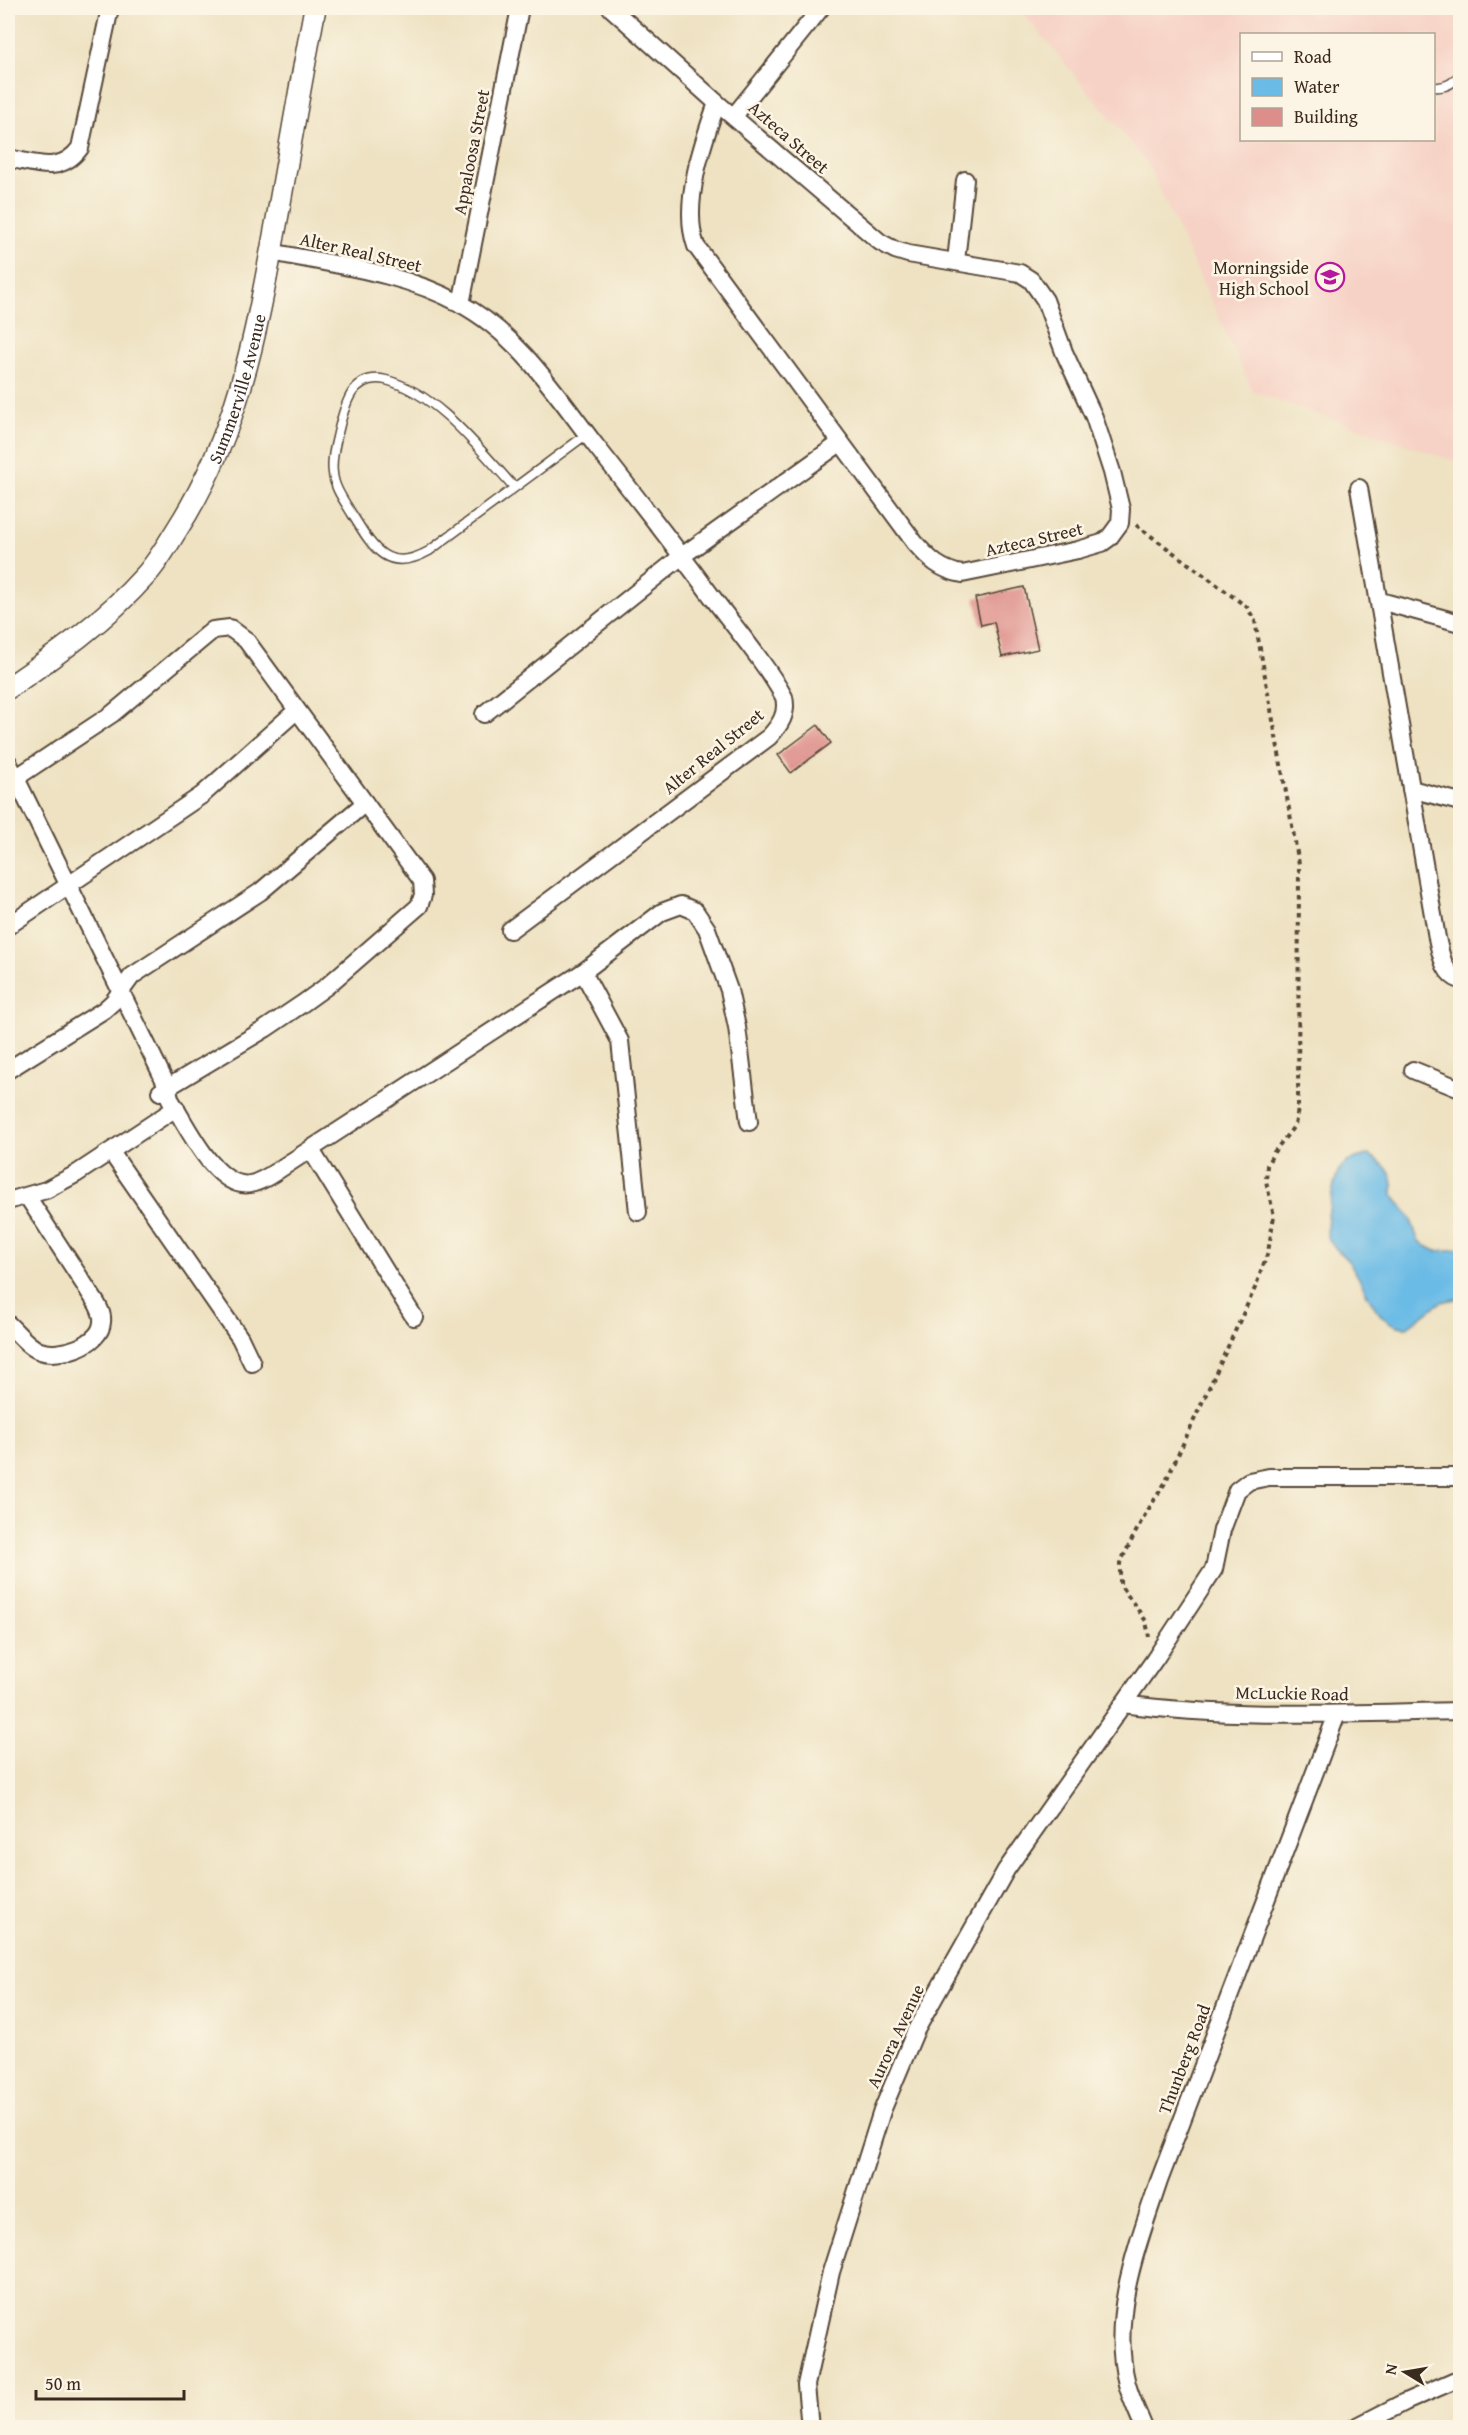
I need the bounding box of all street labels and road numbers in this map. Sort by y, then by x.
street label: Appaloosa Street [446,86,497,217]
street label: Azteca Street [743,94,836,180]
street label: Alter Real Street [298,225,425,279]
street label: Summerville Avenue [201,311,272,468]
street label: Azteca Street [982,515,1086,563]
street label: Alter Real Street [656,701,770,801]
street label: McLuckie Road [1235,1679,1349,1707]
street label: Aurora Avenue [859,1980,931,2092]
street label: Thunberg Road [1151,2000,1217,2118]

